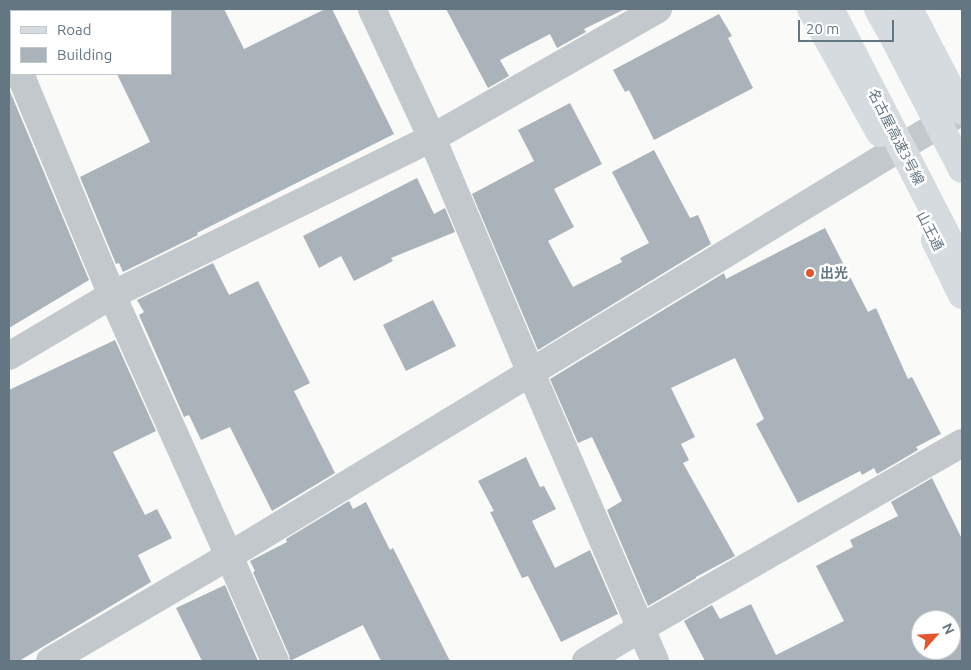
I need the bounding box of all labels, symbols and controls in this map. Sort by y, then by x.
legend [10,10,172,75]
scale bar [801,10,897,42]
text: 20 m [806,20,839,37]
text: Road [57,21,92,38]
text: Building [57,46,112,63]
street label: 名古屋高速3号線 [864,86,928,188]
street label: 山王通 [913,208,947,254]
place label: 出光 [820,265,848,281]
marker: 出光 [804,267,816,279]
north arrow [911,610,961,660]
text: N [939,621,958,637]

